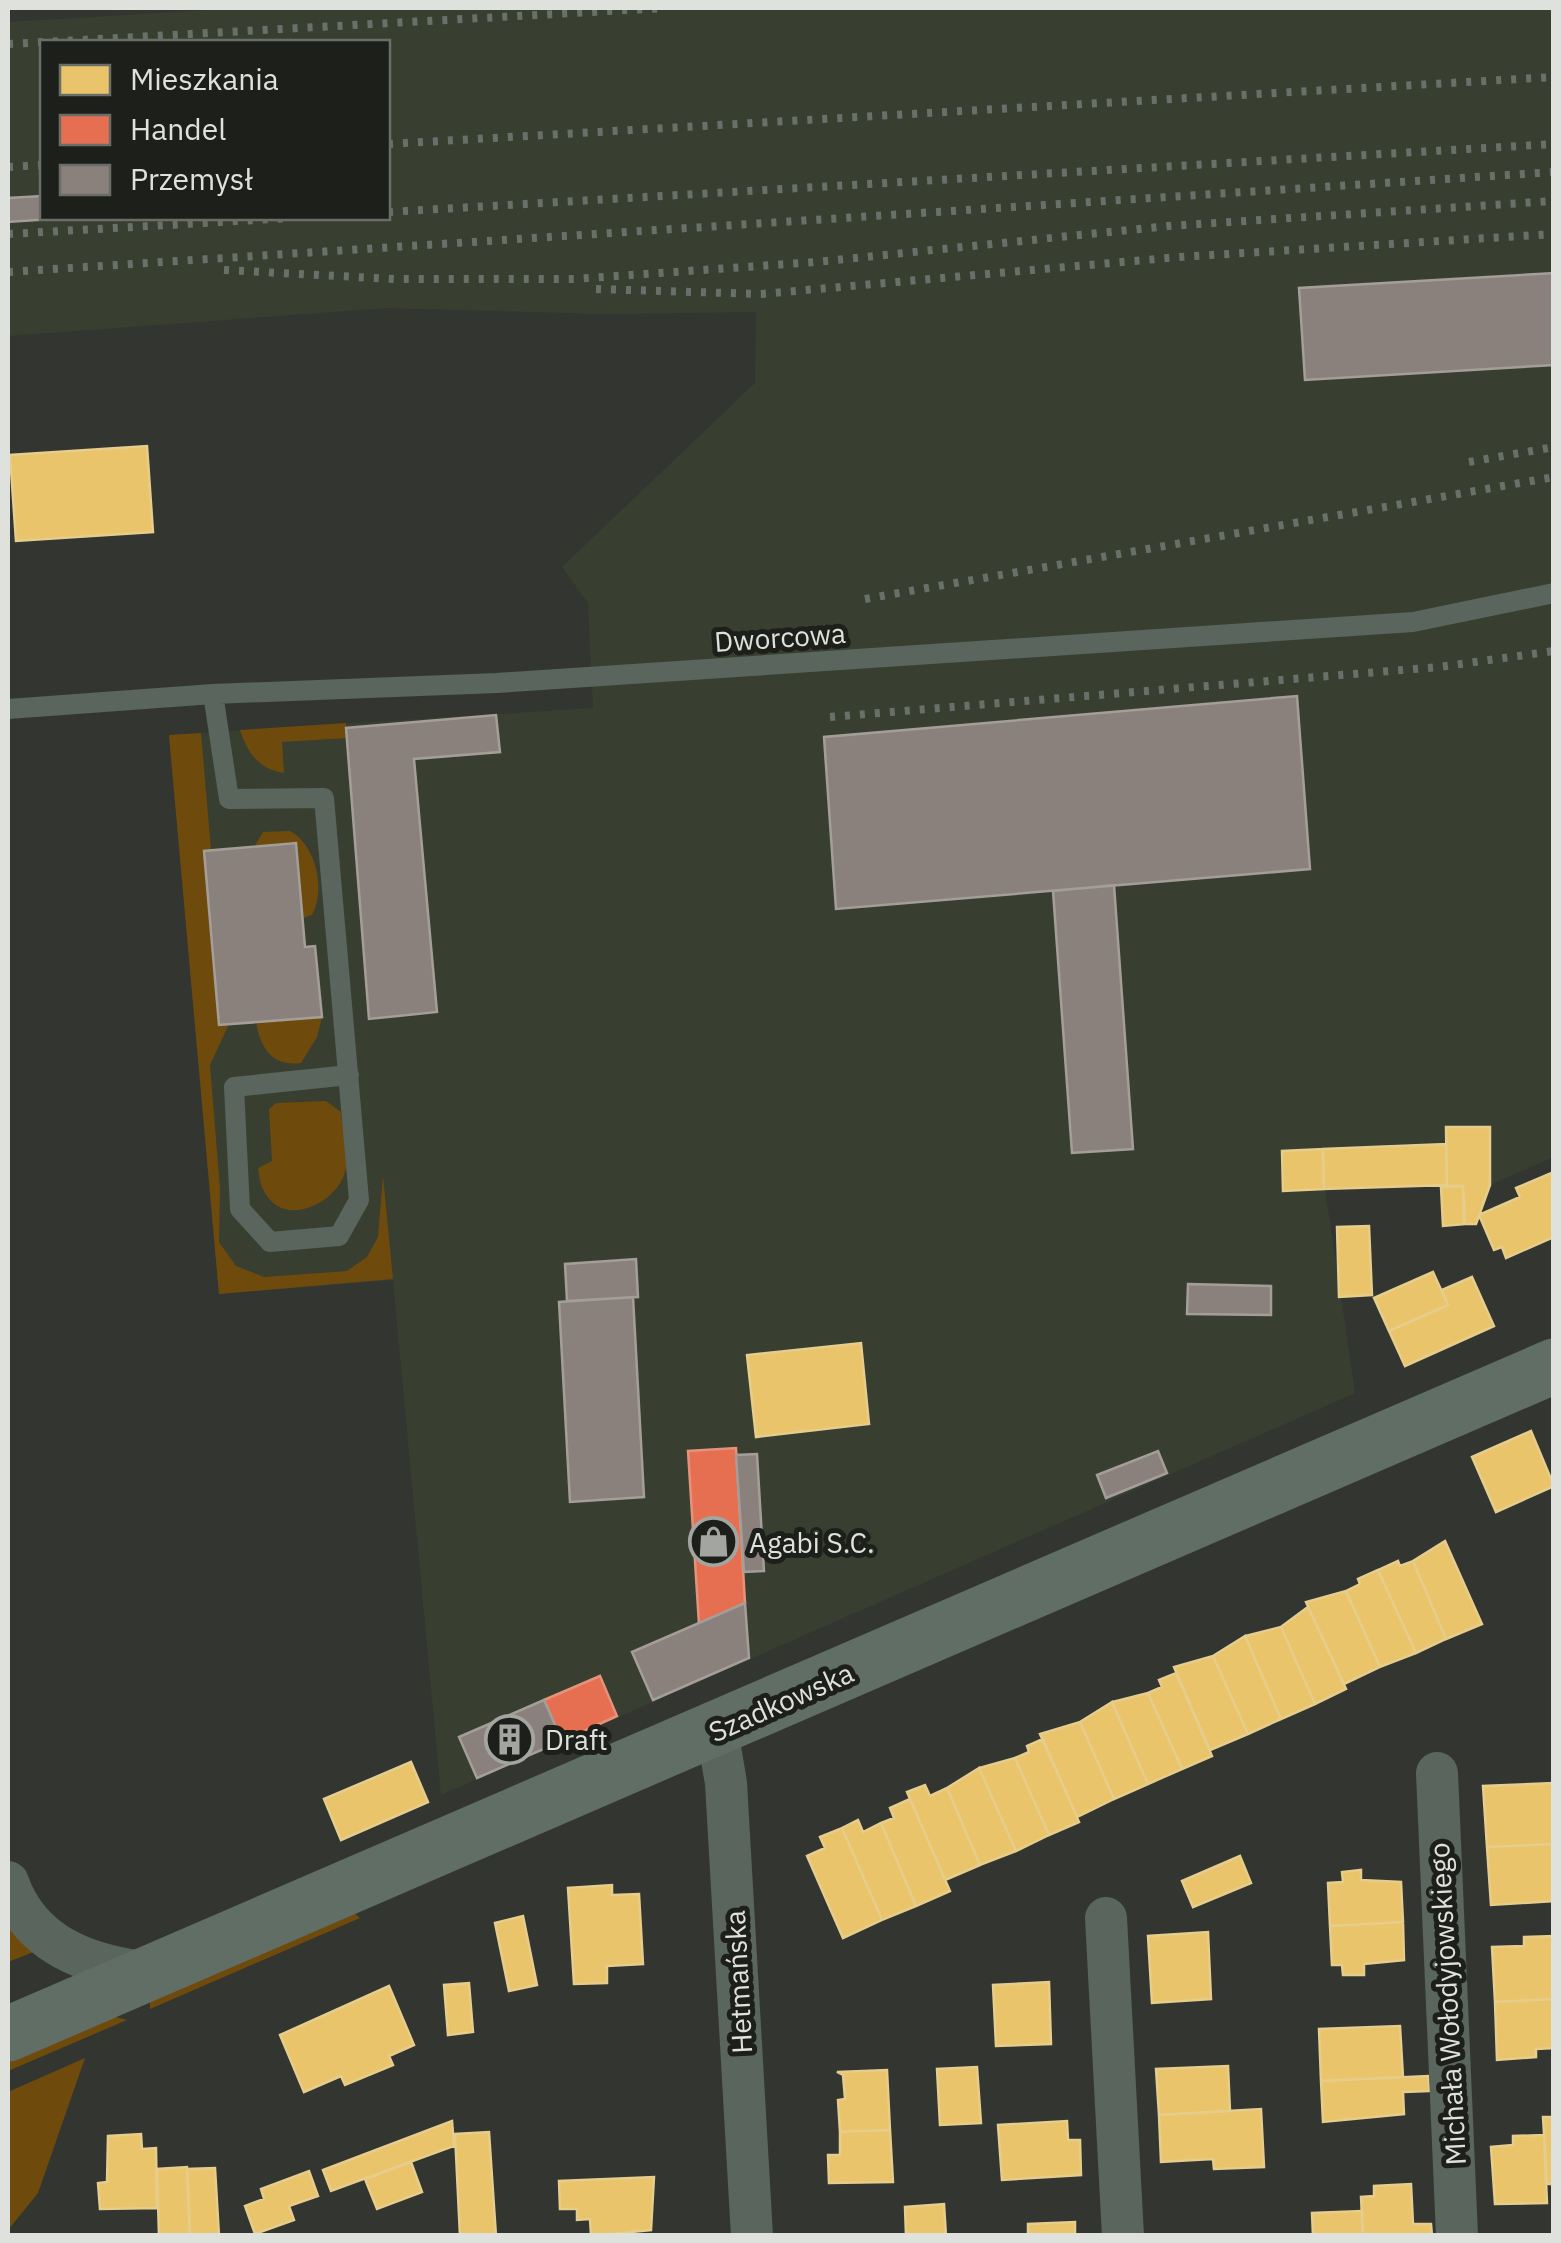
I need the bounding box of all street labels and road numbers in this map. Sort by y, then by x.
street label: Dworcowa [713,614,847,660]
street label: Szadkowska [703,1654,859,1750]
street label: Michała Wołodyjowskiego [1420,1842,1474,2166]
street label: Hetmańska [716,1909,760,2055]

